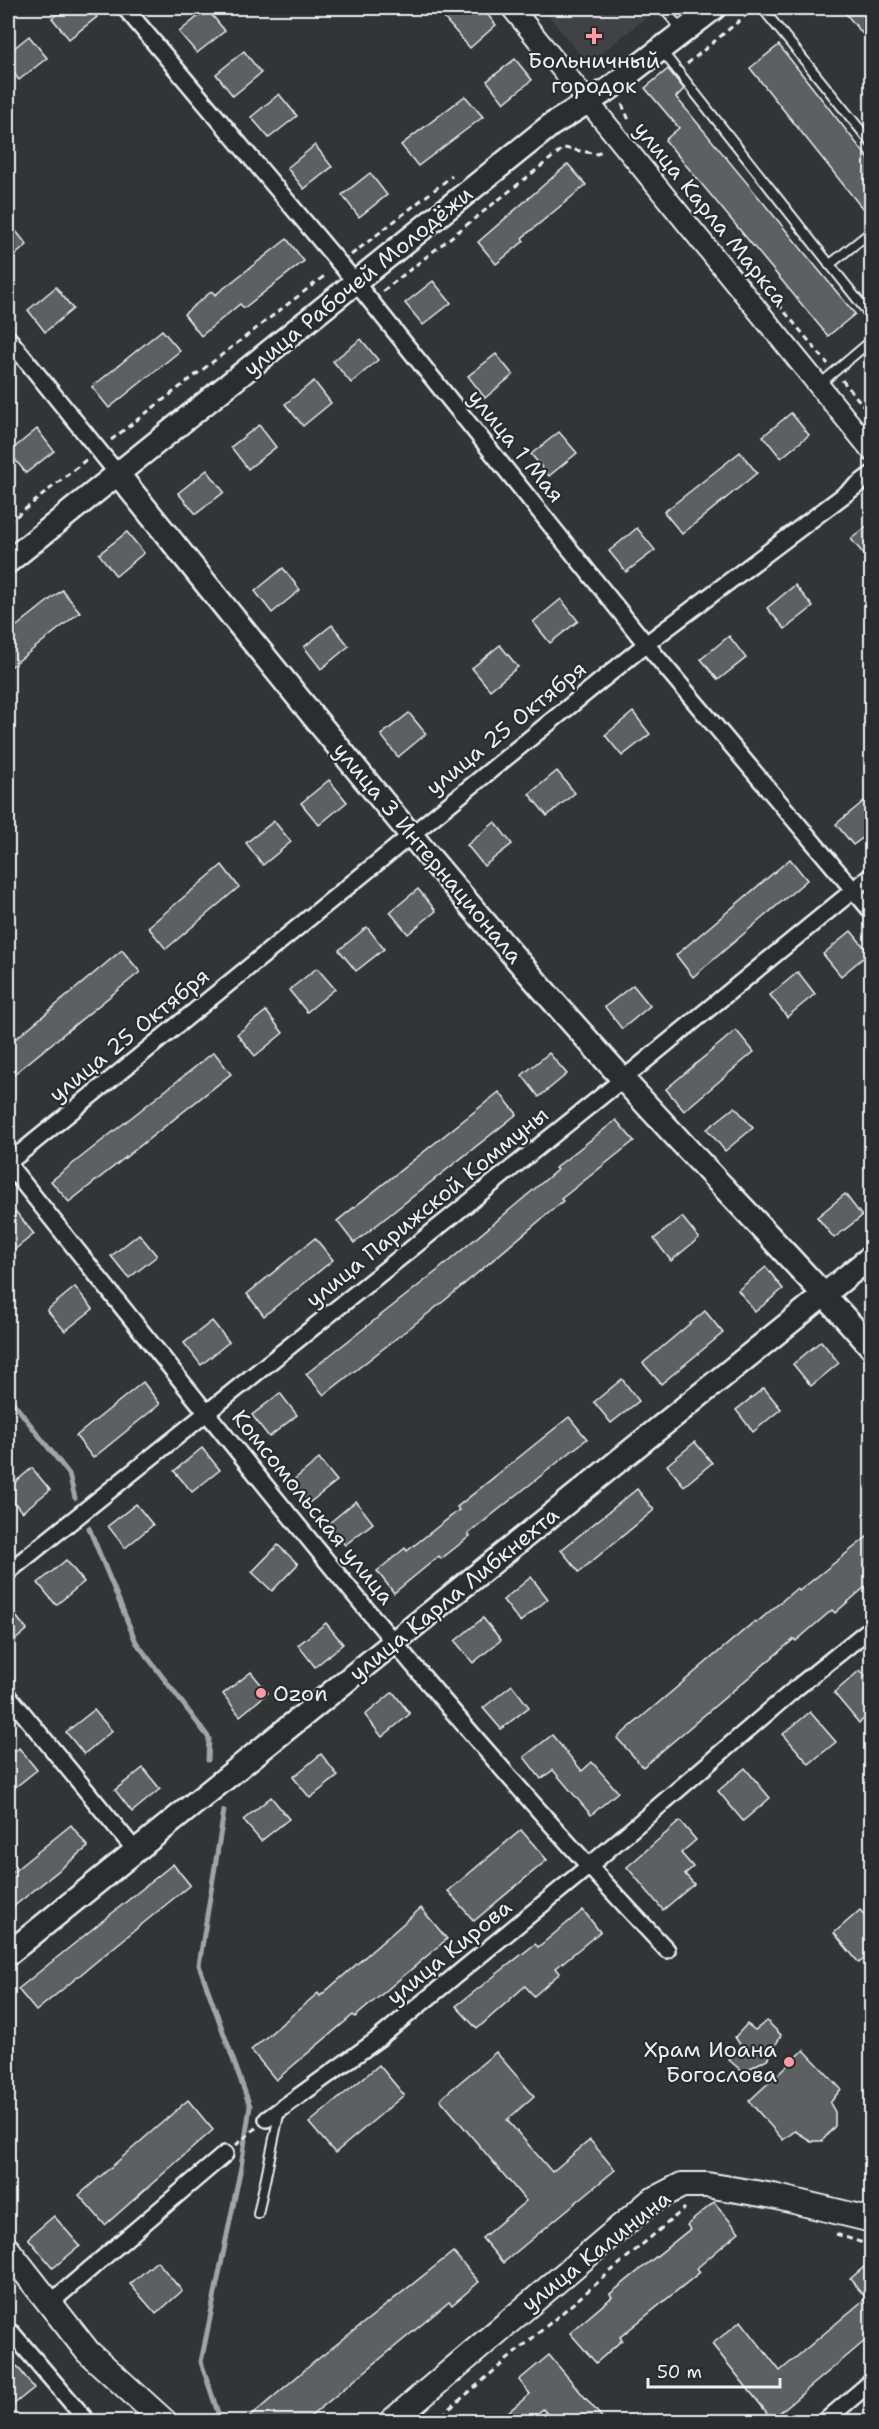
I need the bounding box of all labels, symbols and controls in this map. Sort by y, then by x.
marker: Больничный городок [585,27,603,45]
place label: Больничный городок [528,46,660,100]
street label: улица Карла Маркса [627,115,795,313]
street label: улица Рабочей Молодёжи [237,179,479,383]
street label: улица 1 Мая [461,383,571,509]
street label: улица 25 Октября [420,654,592,802]
street label: улица 3 Интернационала [327,736,529,970]
street label: улица 25 Октября [43,961,215,1109]
street label: улица Парижской Коммуны [300,1100,554,1314]
street label: Комсомольская улица [225,1404,401,1611]
street label: улица Карла Либкнехта [343,1500,565,1688]
place label: Ozon [273,1679,328,1708]
marker: Ozon [254,1686,268,1700]
street label: улица Кирова [381,1892,518,2011]
place label: Храм Иоана Богослова [644,2035,777,2089]
marker: Храм Иоана Богослова [782,2055,796,2069]
street label: улица Калинина [515,2183,677,2318]
scale bar [648,2351,780,2389]
text: 50 m [657,2360,702,2384]

